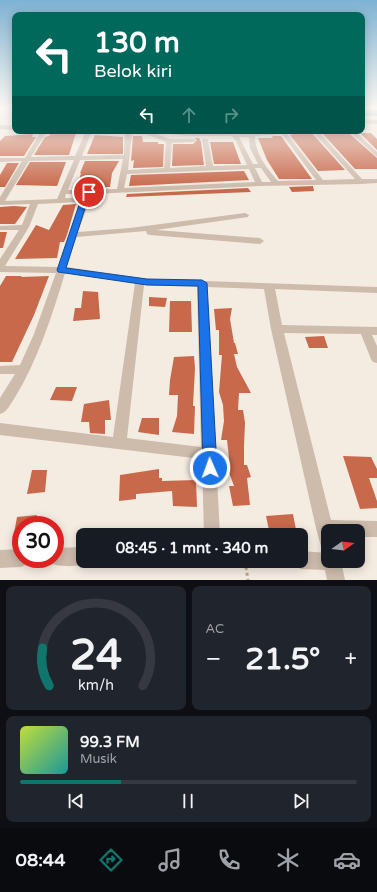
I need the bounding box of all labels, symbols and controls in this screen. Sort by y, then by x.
text: 130 m [94,26,180,60]
icon: left [28,28,80,80]
text: Belok kiri [94,60,172,82]
icon: left [136,104,158,126]
icon: ahead [178,104,200,126]
icon: right [220,104,242,126]
pin [72,175,106,209]
icon: arrive [78,181,100,203]
position arrow [189,447,231,489]
speed limit sign: 30 [12,516,64,568]
north arrow [321,524,365,568]
map controls [321,524,365,568]
text: 08:45 · 1 mnt · 340 m [116,539,268,557]
text: AC [206,621,224,637]
text: 24 [70,631,122,681]
text: 21.5° [245,641,320,678]
text: − [206,646,221,672]
text: + [345,646,357,672]
text: km/h [78,677,114,694]
text: 99.3 FM [80,733,140,751]
text: Musik [80,751,117,767]
icon: previous [65,790,87,812]
icon: pause [177,790,199,812]
icon: next [290,790,312,812]
icon: directions [97,846,125,874]
icon: music [156,846,184,874]
icon: phone [215,846,243,874]
icon: climate [274,846,302,874]
icon: car [333,846,361,874]
text: 08:44 [16,849,65,871]

